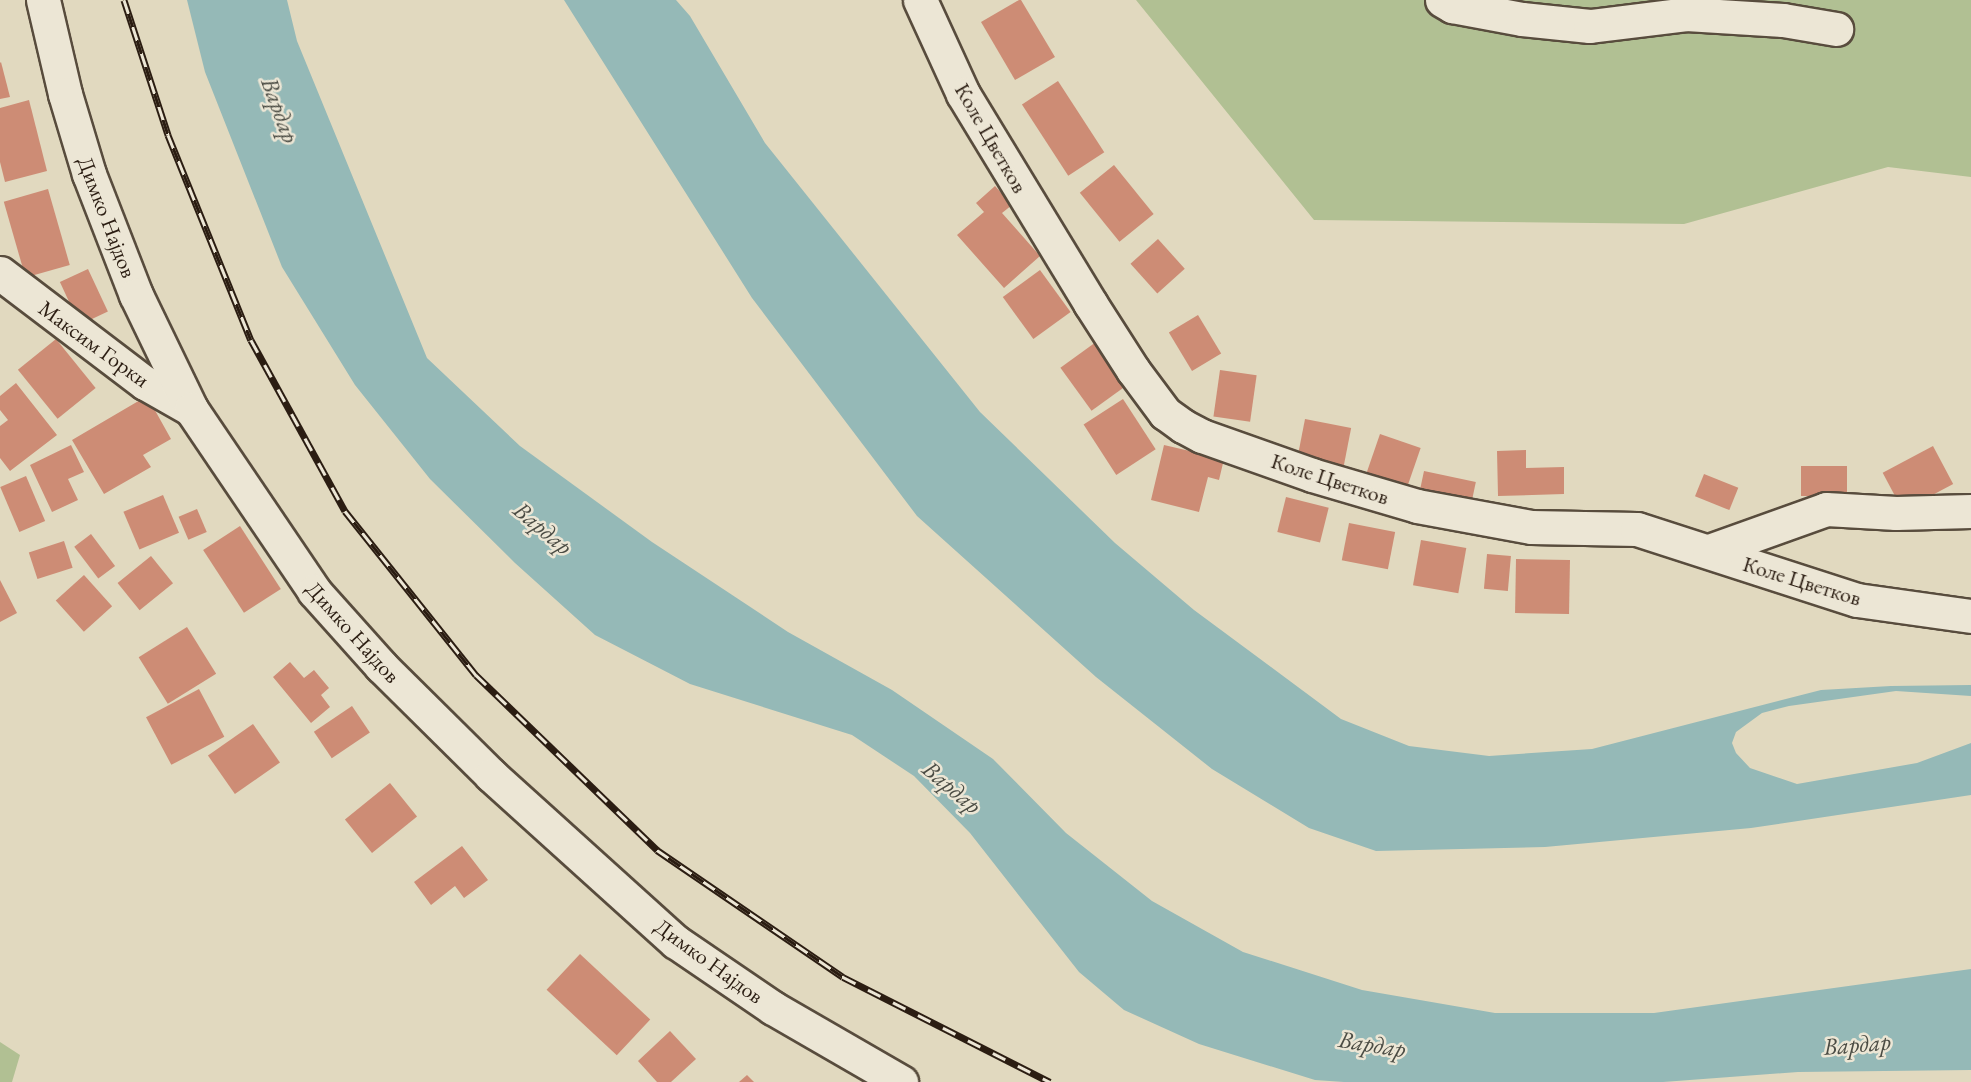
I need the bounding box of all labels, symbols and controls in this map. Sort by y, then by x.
water label: Вардар [255,73,305,147]
street label: Коле Цветков [949,78,1033,198]
street label: Димко Најдов [72,153,142,281]
street label: Максим Горки [33,295,155,393]
street label: Коле Цветков [1268,448,1392,510]
water label: Вардар [508,495,578,561]
street label: Коле Цветков [1740,550,1864,612]
street label: Димко Најдов [300,576,406,688]
water label: Вардар [917,754,987,820]
street label: Димко Најдов [650,913,768,1009]
water label: Вардар [1336,1024,1408,1064]
water label: Вардар [1822,1027,1892,1061]

